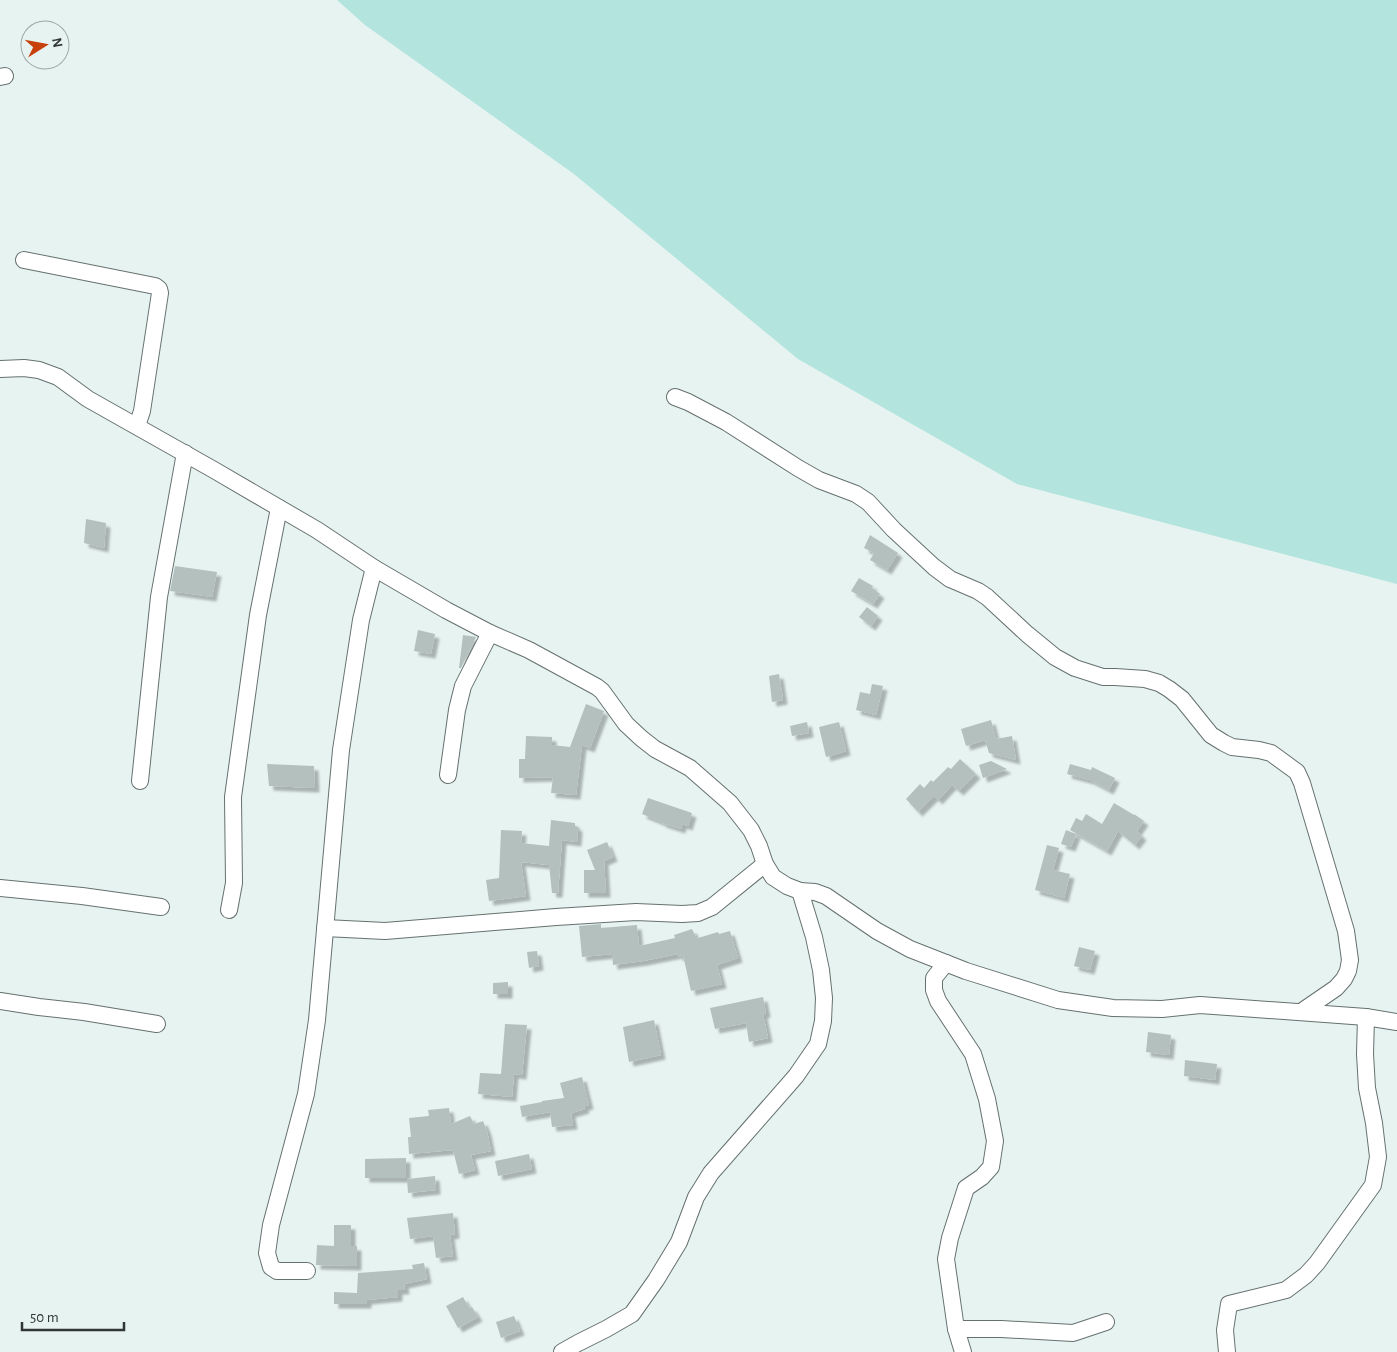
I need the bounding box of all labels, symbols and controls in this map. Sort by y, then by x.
north arrow [20,20,70,70]
text: N [49,37,65,49]
scale bar [22,1300,125,1332]
text: 50 m [30,1310,59,1325]

